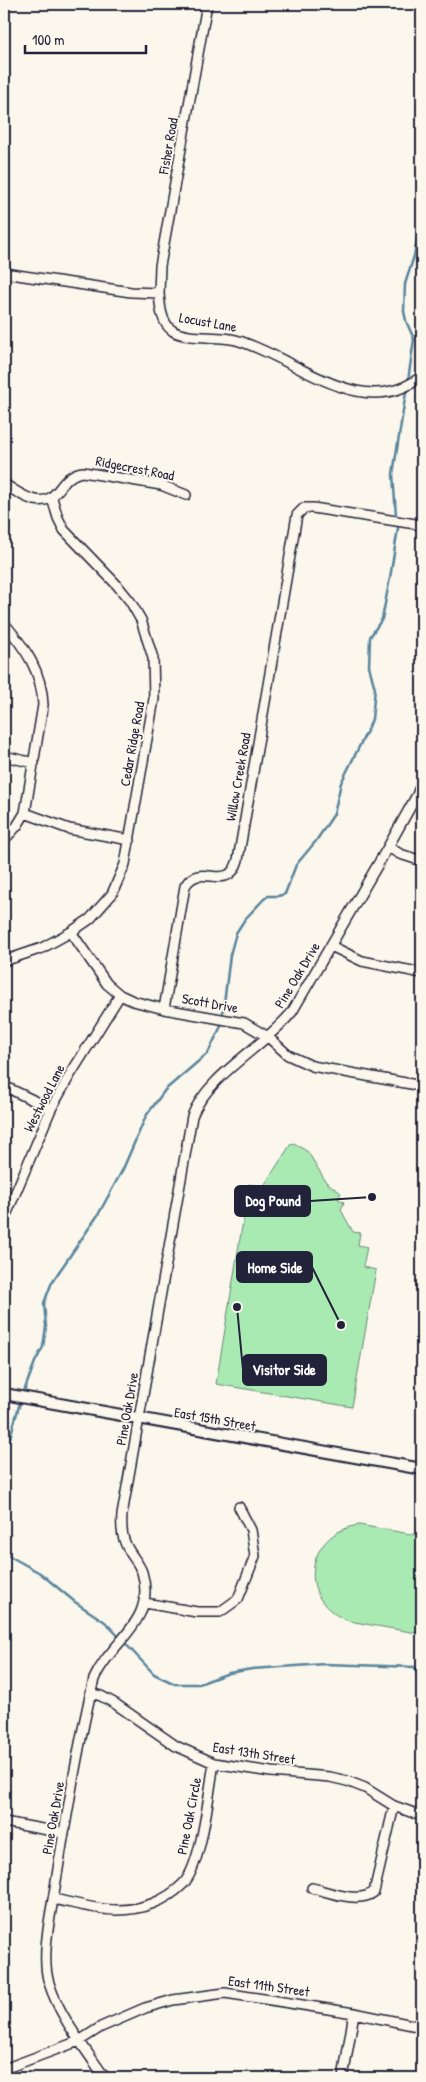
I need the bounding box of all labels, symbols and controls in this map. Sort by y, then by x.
scale bar [25,22,146,54]
text: 100 m [32,29,65,50]
street label: Fisher Road [153,116,182,177]
street label: Locust Lane [178,307,239,336]
street label: Ridgecrest Road [94,451,176,486]
street label: Cedar Ridge Road [115,700,149,788]
street label: Willow Creek Road [220,731,255,823]
street label: Pine Oak Drive [269,938,324,1011]
street label: Scott Drive [181,988,240,1017]
street label: Westwood Lane [18,1060,69,1135]
callout: Dog Pound [235,1186,310,1216]
text: Dog Pound [245,1190,301,1212]
callout: Home Side [237,1252,312,1282]
text: Home Side [248,1257,302,1278]
callout: Visitor Side [243,1355,326,1385]
text: Visitor Side [252,1359,316,1380]
street label: Pine Oak Drive [111,1371,142,1447]
street label: East 15th Street [173,1402,258,1435]
street label: East 13th Street [212,1737,297,1768]
street label: Pine Oak Circle [172,1775,205,1856]
street label: Pine Oak Drive [37,1780,68,1856]
street label: East 11th Street [227,1970,311,2001]

